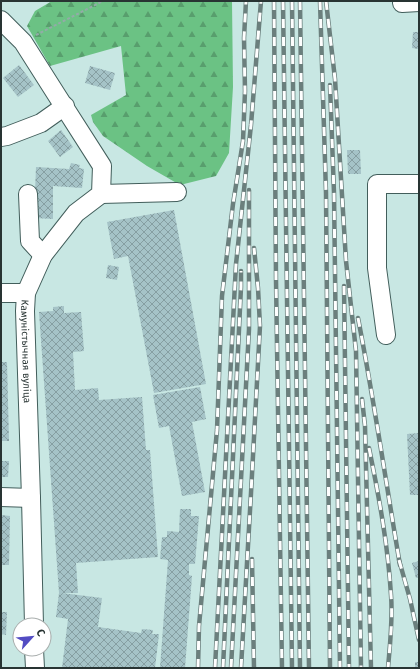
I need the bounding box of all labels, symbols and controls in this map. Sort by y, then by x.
street label: Камуністычная вуліца [18,299,34,403]
north arrow [12,617,52,657]
text: С [33,627,48,639]

